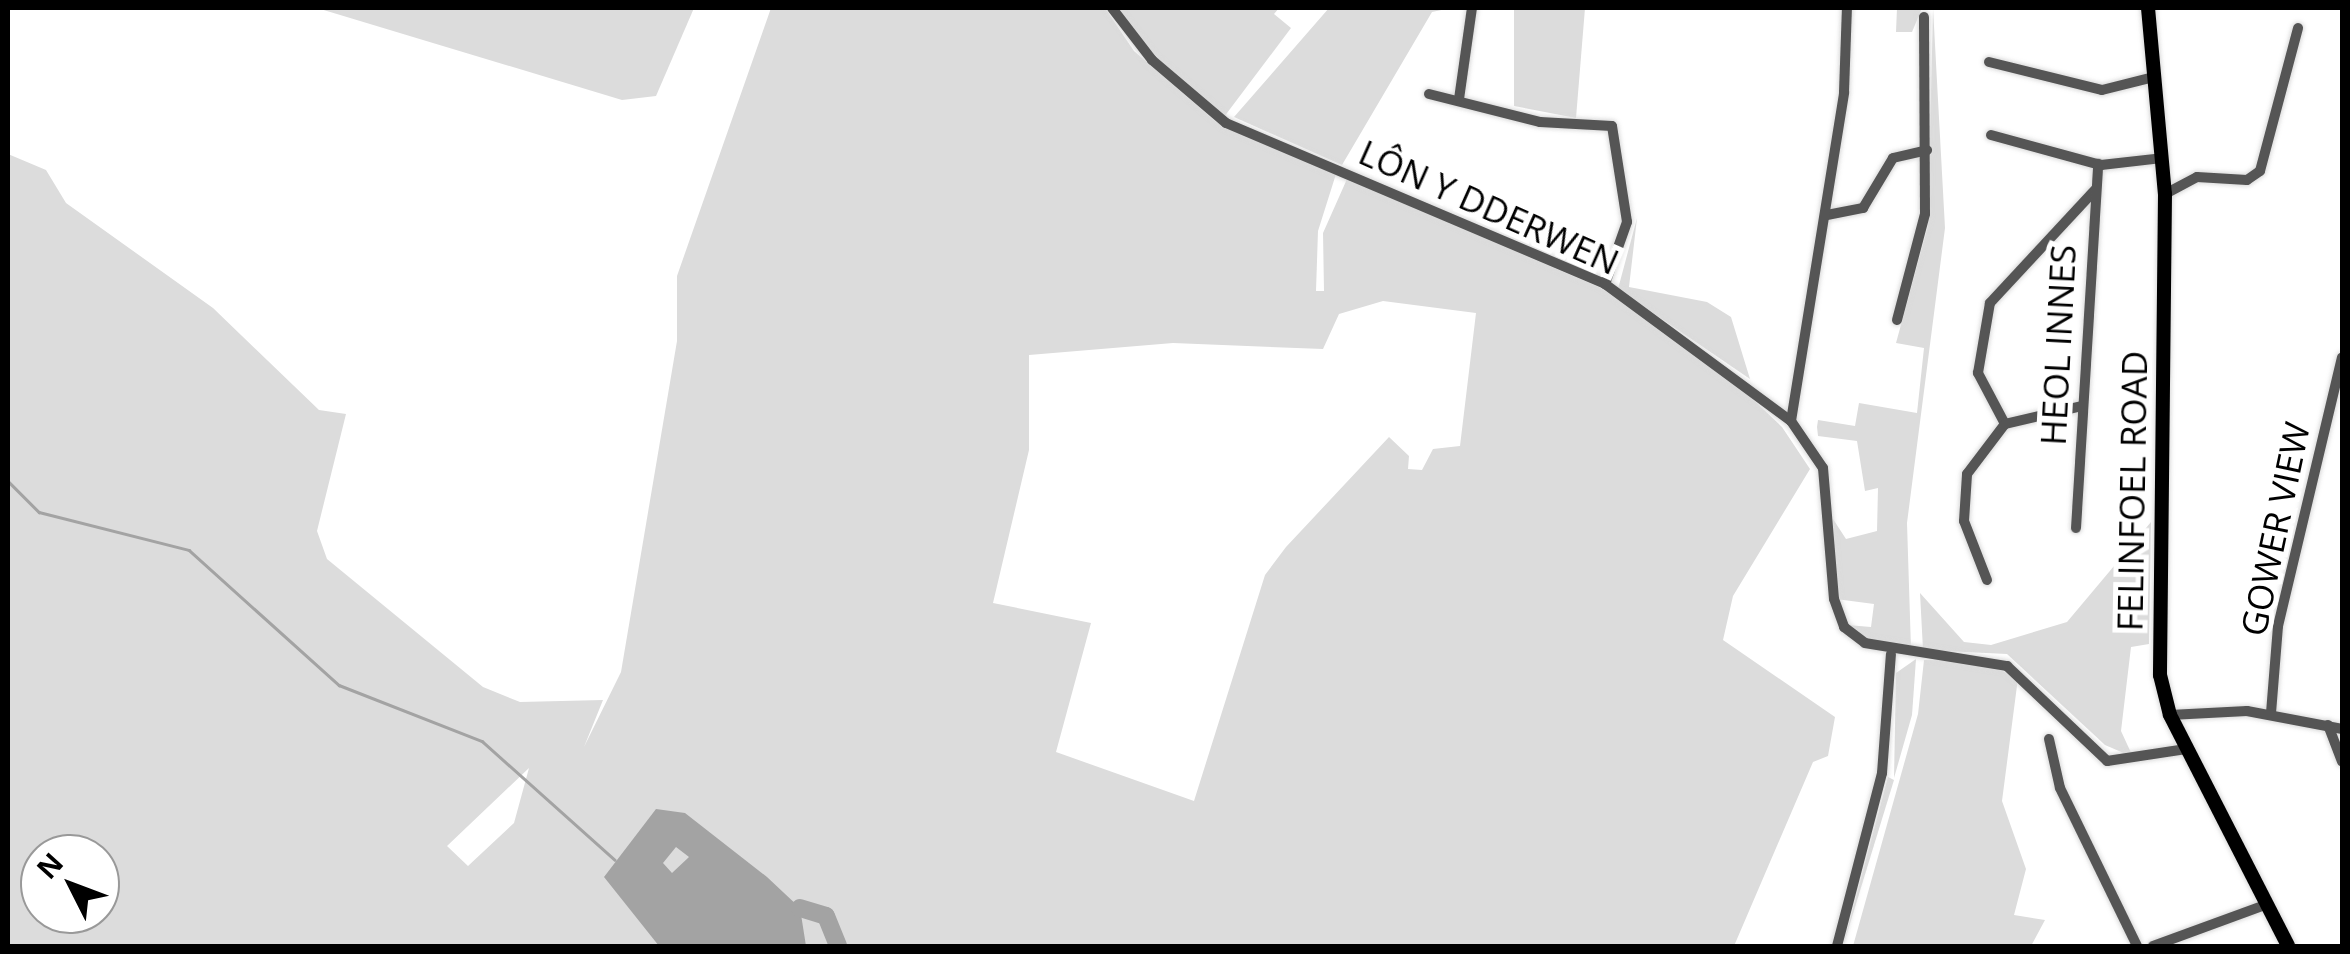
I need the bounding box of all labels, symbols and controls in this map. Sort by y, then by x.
street label: LÔN Y DDERWEN [1353,131,1625,283]
street label: HEOL INNES [2032,244,2084,446]
street label: FELINFOEL ROAD [2109,350,2155,632]
street label: GOWER VIEW [2232,418,2318,640]
north arrow [20,834,120,934]
text: N [27,844,71,886]

